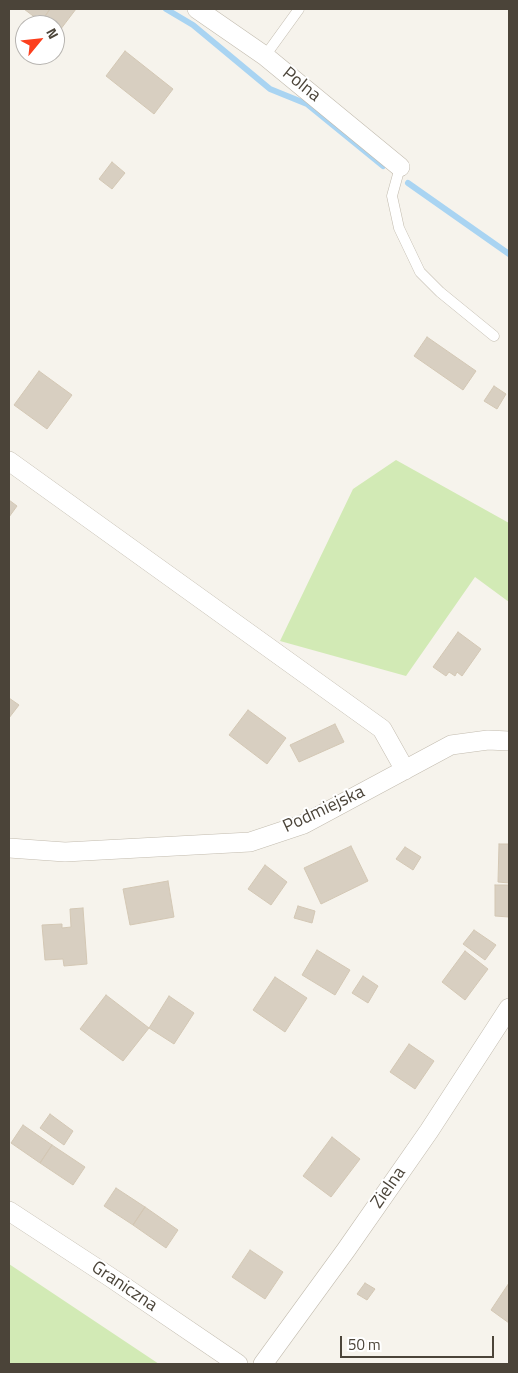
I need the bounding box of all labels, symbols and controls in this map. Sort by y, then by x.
north arrow [15,15,65,65]
text: N [41,24,64,42]
street label: Polna [278,63,324,107]
street label: Podmiejska [280,782,368,838]
street label: Zielna [367,1163,411,1213]
street label: Graniczna [87,1257,161,1317]
scale bar [343,1326,497,1358]
text: 50 m [348,1333,381,1356]

